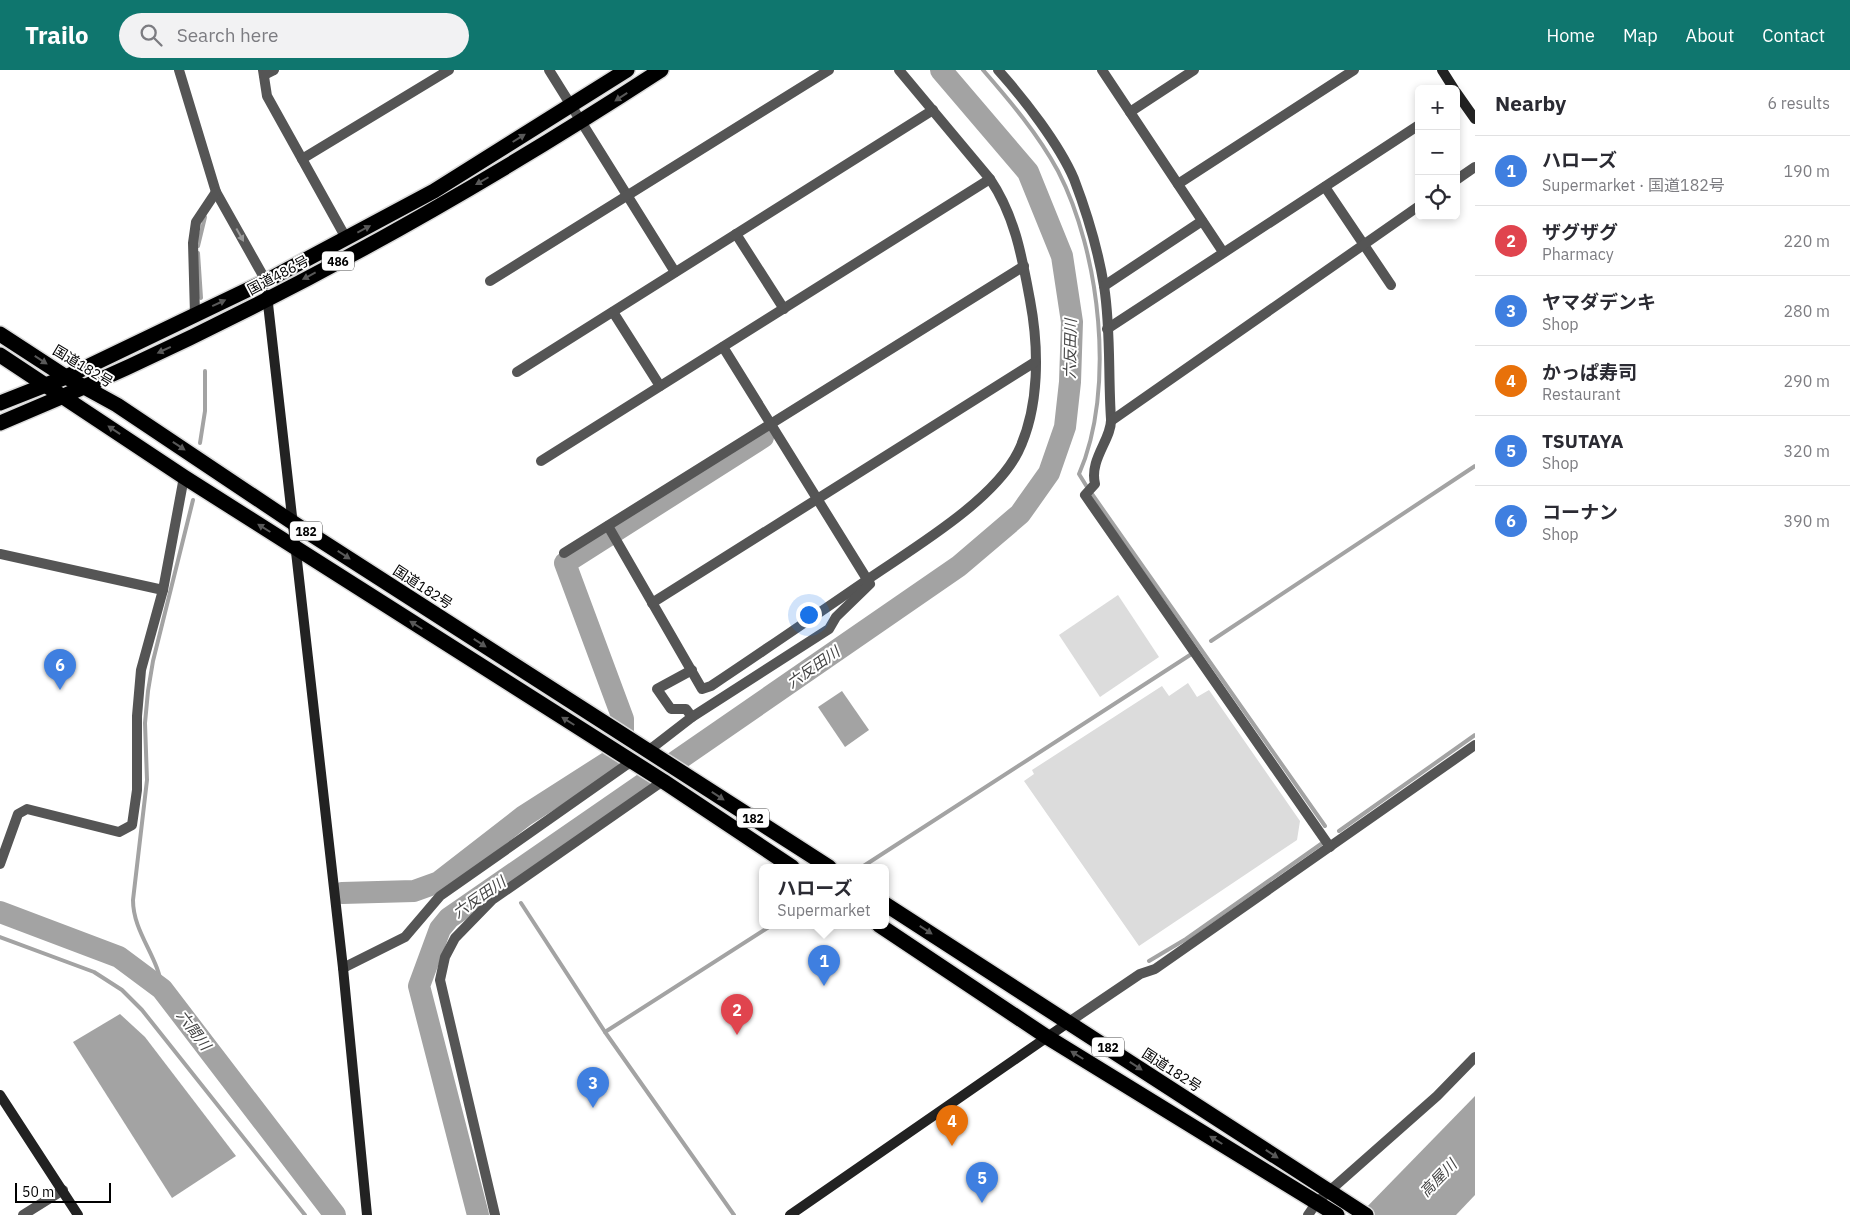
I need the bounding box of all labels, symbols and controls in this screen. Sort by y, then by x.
search box [119,13,469,58]
text: Trailo [25,19,89,51]
icon: search [137,21,165,49]
text: Search here [177,23,278,47]
text: Home [1547,24,1595,47]
text: Map [1623,24,1658,47]
text: About [1686,24,1734,47]
text: Contact [1762,24,1825,47]
map controls [1415,85,1460,220]
button: + [1415,85,1460,130]
text: Nearby [1495,89,1566,117]
one-way arrow [614,92,627,101]
text: 6 results [1767,93,1830,113]
button: − [1415,130,1460,175]
one-way arrow [513,134,526,143]
text: ハローズ [1542,148,1617,172]
text: 1 [1506,161,1516,181]
text: 190 m [1783,161,1830,181]
button: locate [1415,175,1460,220]
text: Supermarket · 国道182号 [1542,175,1725,195]
one-way arrow [475,176,488,185]
text: ザグザグ [1542,220,1618,244]
one-way arrow [357,225,371,233]
one-way arrow [236,227,244,242]
text: 2 [1506,231,1516,251]
text: 220 m [1783,231,1830,251]
text: Pharmacy [1542,244,1614,264]
street label: 国道486号 [244,251,312,299]
road number: 486 [322,252,354,270]
one-way arrow [302,272,316,281]
text: ヤマダデンキ [1542,290,1656,314]
one-way arrow [212,299,226,307]
text: 3 [1506,301,1516,321]
text: 280 m [1783,301,1830,321]
text: Shop [1542,314,1579,334]
water label: 六反田川 [1060,317,1080,379]
street label: 国道182号 [50,341,116,391]
one-way arrow [157,347,171,355]
one-way arrow [34,356,48,365]
text: かっぱ寿司 [1542,360,1637,384]
text: 4 [1506,371,1516,391]
text: 290 m [1783,371,1830,391]
text: Restaurant [1542,384,1621,404]
one-way arrow [107,425,121,435]
text: TSUTAYA [1542,429,1623,453]
text: 5 [1506,441,1516,461]
text: 320 m [1783,441,1830,461]
one-way arrow [172,442,185,451]
text: Shop [1542,453,1579,473]
text: コーナン [1542,500,1618,524]
text: 6 [1506,511,1516,531]
text: 390 m [1783,511,1830,531]
road number: 182 [290,522,322,541]
one-way arrow [258,524,271,533]
text: Shop [1542,524,1579,544]
one-way arrow [337,550,350,560]
street label: 国道182号 [390,561,456,613]
your location [796,602,822,628]
one-way arrow [410,620,423,629]
one-way arrow [474,638,487,648]
water label: 六反田川 [783,641,845,692]
pin: 6 [44,649,76,690]
one-way arrow [562,717,575,726]
one-way arrow [711,791,724,800]
road number: 182 [737,808,769,828]
popup [759,864,889,929]
water label: 六反田川 [449,871,511,922]
text: ハローズ [777,876,852,900]
text: Supermarket [777,900,871,920]
one-way arrow [920,925,933,935]
pin: 1 [808,945,840,986]
pin: 2 [721,994,753,1035]
water label: 六間川 [173,1006,216,1055]
road number: 182 [1092,1038,1124,1056]
street label: 国道182号 [1139,1044,1205,1096]
one-way arrow [1071,1051,1084,1060]
one-way arrow [1130,1061,1143,1070]
pin: 3 [577,1067,609,1108]
pin: 4 [936,1105,968,1146]
one-way arrow [1209,1136,1222,1145]
one-way arrow [1266,1149,1279,1159]
water label: 高屋川 [1416,1154,1462,1201]
pin: 5 [966,1162,998,1203]
scale bar [15,1180,111,1203]
text: 50 m [22,1183,54,1201]

